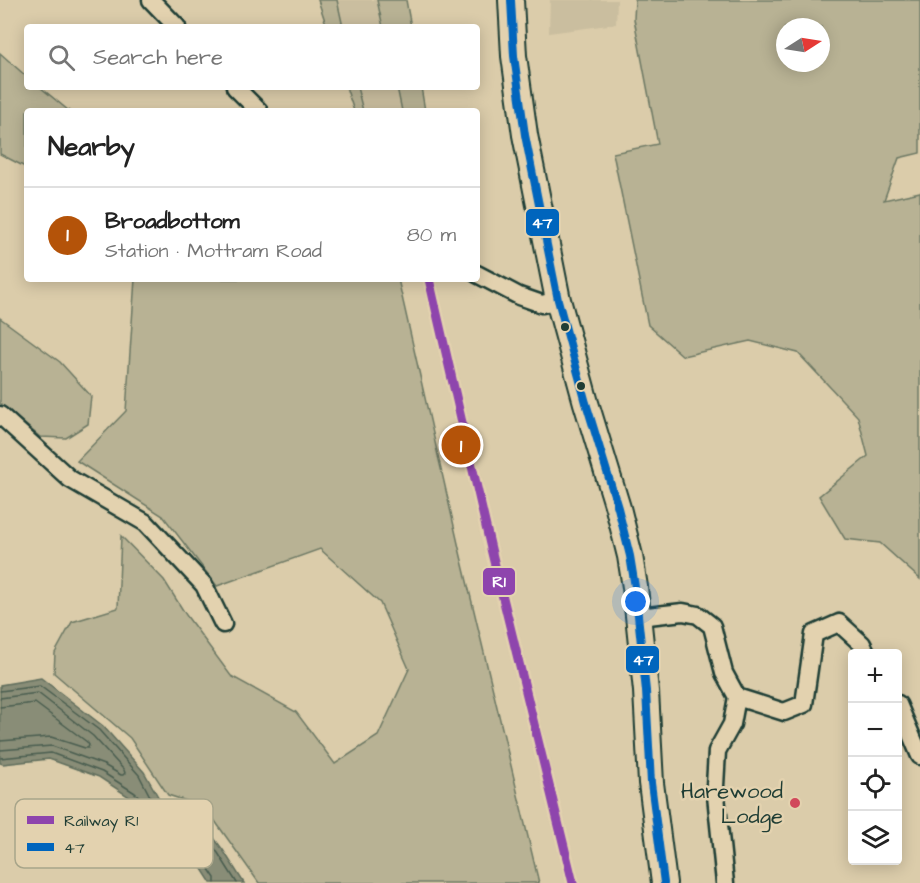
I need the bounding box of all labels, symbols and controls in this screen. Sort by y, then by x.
north arrow [776,18,830,72]
search box [24,24,480,90]
icon: search [45,41,78,74]
text: Search here [93,42,223,73]
text: Nearby [48,129,135,165]
text: Broadbottom [105,206,240,237]
line badge: 47 [525,208,560,237]
text: 47 [532,212,553,234]
text: 1 [66,221,69,249]
text: 80 m [407,221,456,249]
text: Station · Mottram Road [105,237,322,265]
unlabelled marker [559,321,571,333]
unlabelled marker [575,380,587,392]
pin: 1 [442,422,480,468]
line badge: R1 [482,567,516,596]
text: R1 [492,571,507,593]
your location [621,587,650,616]
line badge: 47 [625,645,660,674]
text: 47 [633,649,654,671]
map controls [848,649,902,865]
button: + [848,649,902,703]
button: − [848,703,902,757]
button: locate [848,757,902,811]
place label: Harewood Lodge [681,776,783,833]
marker: Harewood Lodge [788,796,802,810]
legend [15,799,213,868]
text: Railway R1 [64,810,138,833]
button: layers [848,811,902,865]
text: 47 [64,837,85,859]

